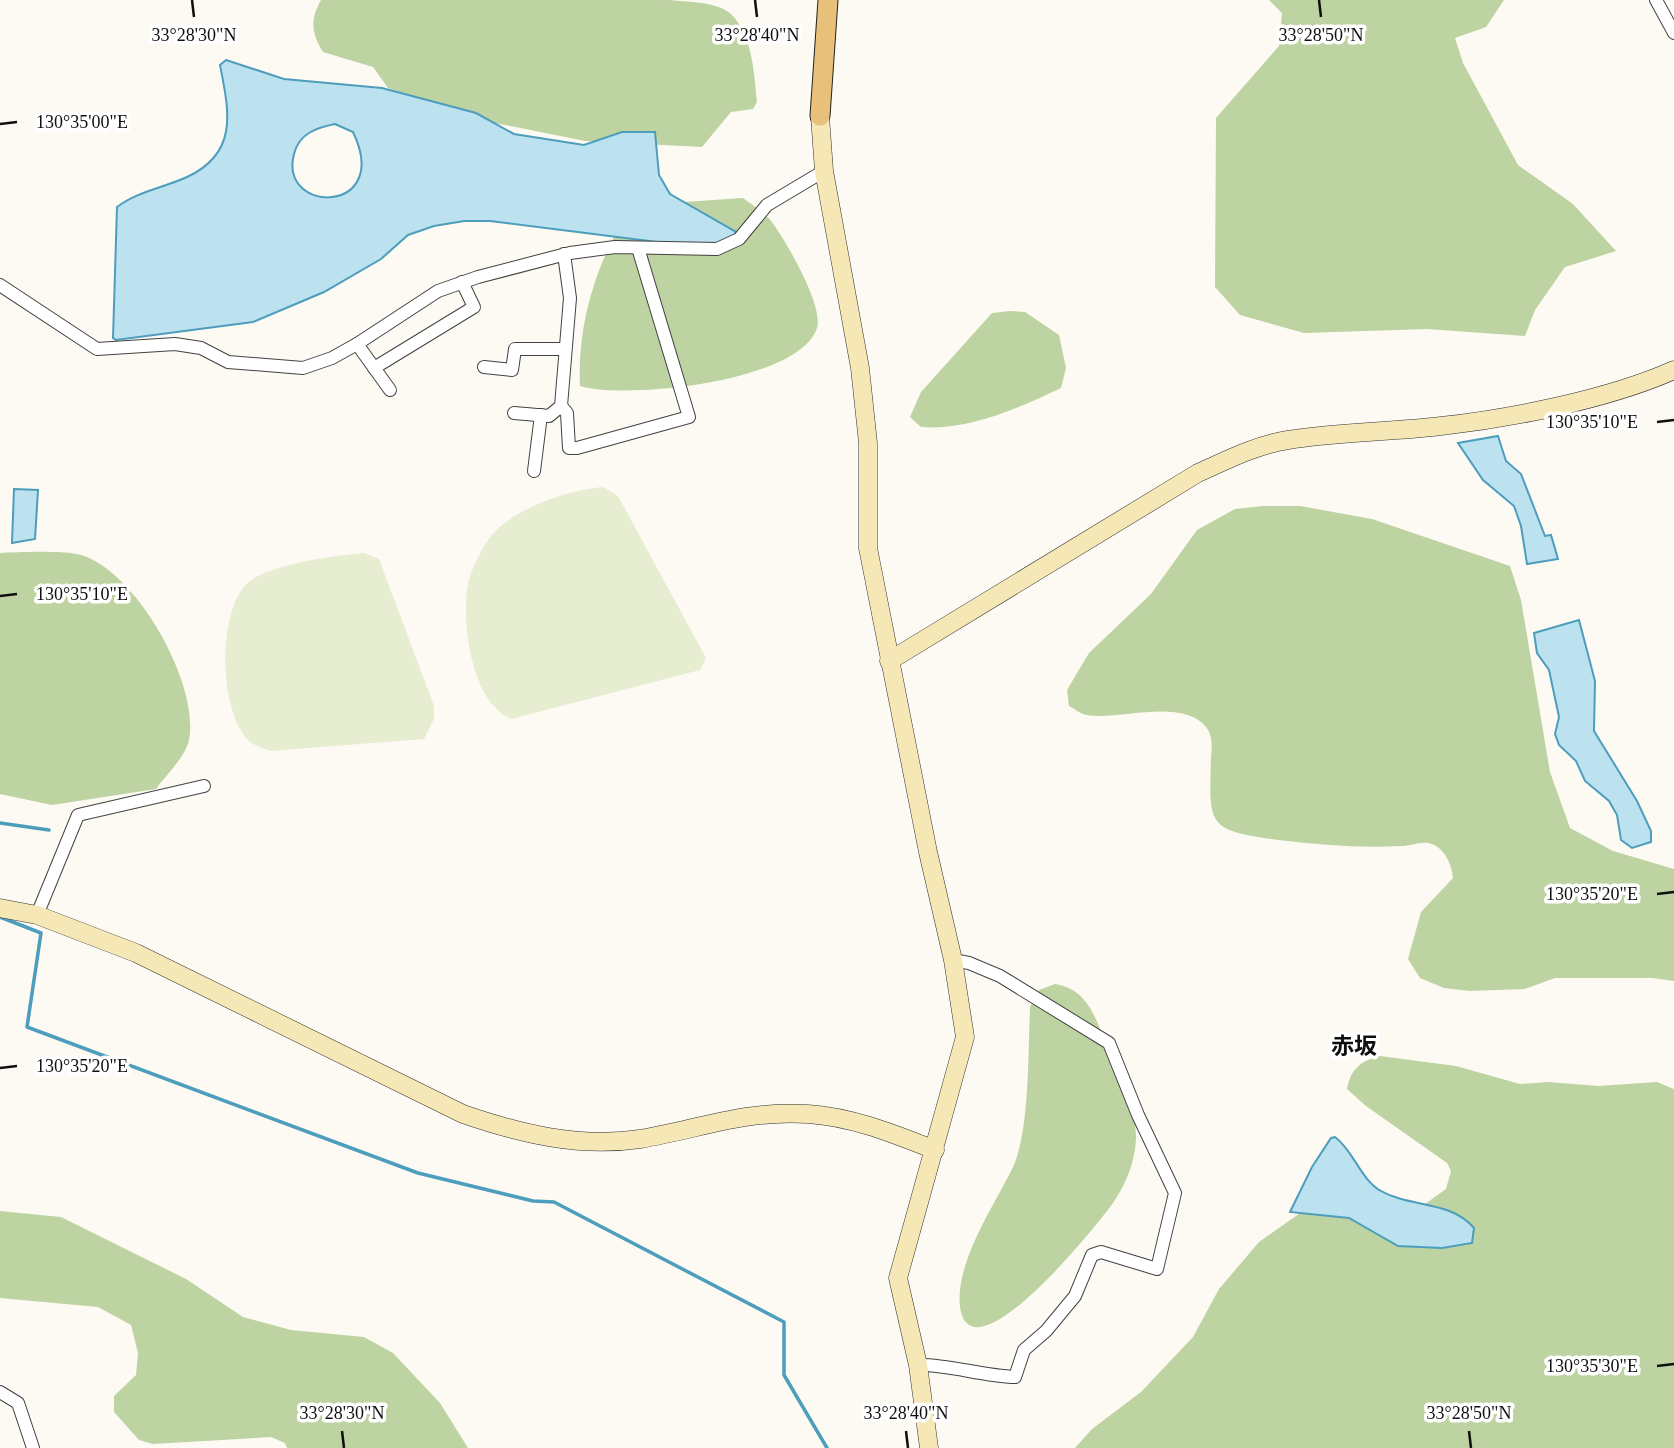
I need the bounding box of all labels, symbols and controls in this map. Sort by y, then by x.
text: 33°28'30"N [152,25,236,45]
text: 33°28'40"N [715,25,799,45]
text: 33°28'50"N [1279,25,1363,45]
text: 130°35'00"E [36,112,128,132]
text: 130°35'10"E [1546,412,1638,432]
text: 130°35'10"E [36,584,128,604]
text: 130°35'20"E [1546,884,1638,904]
district label: 赤坂 [1331,1034,1377,1059]
text: 130°35'20"E [36,1056,128,1076]
text: 130°35'30"E [1546,1356,1638,1376]
text: 33°28'30"N [300,1403,384,1423]
text: 33°28'40"N [864,1403,948,1423]
text: 33°28'50"N [1427,1403,1511,1423]

